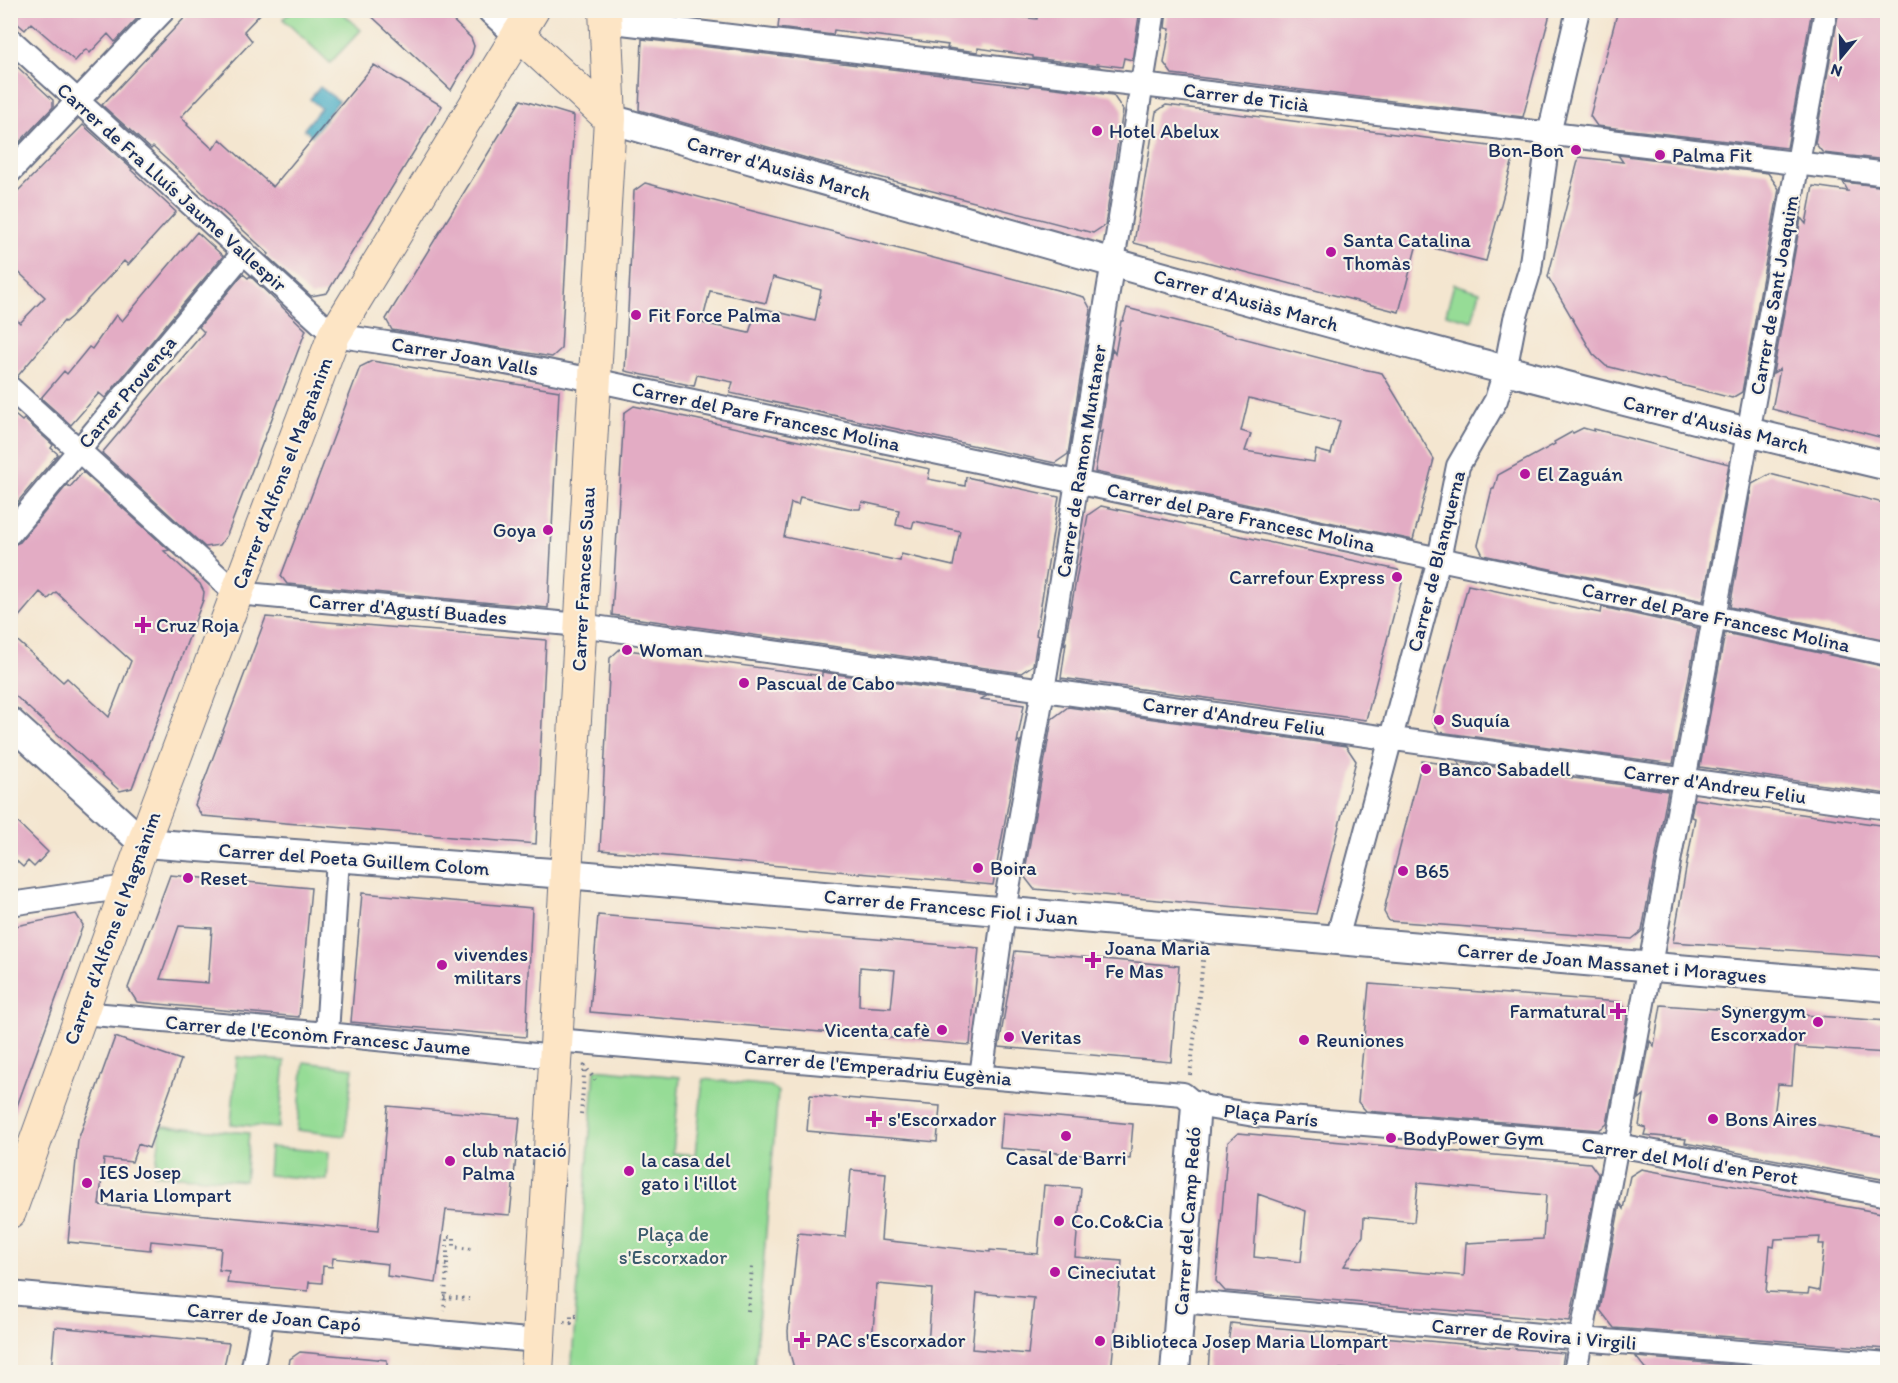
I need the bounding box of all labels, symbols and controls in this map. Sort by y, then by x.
north arrow [1811,27,1871,87]
text: N [1828,60,1844,81]
street label: Carrer de Fra Lluís Jaume Vallespir [52,77,292,297]
street label: Carrer de Ticià [1182,77,1311,117]
place label: Hotel Abelux [1109,119,1220,143]
marker: Hotel Abelux [1090,124,1104,138]
street label: Carrer d'Ausiàs March [684,130,874,206]
place label: Bon-Bon [1488,138,1564,162]
marker: Bon-Bon [1569,143,1583,157]
place label: Palma Fit [1672,143,1752,167]
marker: Palma Fit [1653,148,1667,162]
street label: Carrer de Sant Joaquim [1745,193,1803,397]
place label: Santa Catalina Thomàs [1343,228,1471,275]
marker: Santa Catalina Thomàs [1324,245,1338,259]
street label: Carrer d'Ausiàs March [1151,264,1341,336]
place label: Fit Force Palma [648,303,781,327]
marker: Fit Force Palma [629,308,643,322]
street label: Carrer Provença [73,331,181,453]
street label: Carrer Joan Valls [390,331,540,381]
street label: Carrer de Ramon Muntaner [1051,343,1111,579]
street label: Carrer d'Alfons el Magnànim [227,353,337,593]
street label: Carrer del Pare Francesc Molina [630,376,903,456]
street label: Carrer d'Ausiàs March [1621,389,1812,459]
place label: El Zaguán [1537,462,1623,486]
street label: Carrer de Blanquerna [1402,467,1470,654]
marker: El Zaguán [1518,467,1532,481]
street label: Carrer del Pare Francesc Molina [1105,477,1378,557]
street label: Carrer Francesc Suau [566,486,600,672]
place label: Goya [493,518,536,542]
marker: Goya [541,523,555,537]
place label: Carrefour Express [1229,565,1385,589]
marker: Carrefour Express [1390,570,1404,584]
street label: Carrer del Pare Francesc Molina [1580,577,1853,657]
street label: Carrer d'Agustí Buades [308,588,508,630]
place label: Cruz Roja [156,613,240,637]
marker: Cruz Roja [134,616,152,634]
place label: Woman [639,638,703,662]
marker: Woman [620,643,634,657]
place label: Pascual de Cabo [756,671,895,695]
marker: Pascual de Cabo [737,676,751,690]
street label: Carrer d'Andreu Feliu [1141,691,1327,741]
place label: Suquía [1451,708,1511,732]
marker: Suquía [1432,713,1446,727]
place label: Banco Sabadell [1438,757,1571,781]
street label: Carrer d'Andreu Feliu [1622,759,1808,809]
marker: Banco Sabadell [1419,762,1433,776]
street label: Carrer d'Alfons el Magnànim [59,808,166,1048]
street label: Carrer del Poeta Guillem Colom [218,838,490,880]
place label: Boira [990,856,1037,880]
place label: B65 [1415,859,1449,883]
marker: Boira [971,861,985,875]
marker: B65 [1396,864,1410,878]
place label: Reset [200,866,248,890]
marker: Reset [181,871,195,885]
street label: Carrer de Francesc Fiol i Juan [823,884,1079,930]
place label: Joana Maria Fe Mas [1105,936,1211,983]
street label: Carrer de Joan Massanet i Moragues [1456,938,1768,988]
place label: vivendes militars [454,942,528,989]
marker: Joana Maria Fe Mas [1086,953,1100,967]
marker: vivendes militars [435,958,449,972]
place label: Farmatural [1509,999,1606,1023]
place label: Synergym Escorxador [1710,999,1806,1046]
marker: Farmatural [1611,1004,1625,1018]
street label: Carrer de l'Econòm Francesc Jaume [164,1010,472,1060]
marker: Synergym Escorxador [1811,1015,1825,1029]
place label: Vicenta cafè [824,1018,930,1042]
marker: Vicenta cafè [935,1023,949,1037]
place label: Veritas [1021,1025,1081,1049]
place label: Reuniones [1316,1028,1404,1052]
marker: Veritas [1002,1030,1016,1044]
marker: Reuniones [1297,1033,1311,1047]
street label: Carrer de l'Emperadriu Eugènia [743,1043,1013,1091]
street label: Plaça París [1223,1098,1320,1132]
place label: s'Escorxador [888,1107,996,1131]
place label: Bons Aires [1725,1107,1817,1131]
marker: s'Escorxador [865,1110,883,1128]
marker: Bons Aires [1706,1112,1720,1126]
street label: Carrer del Camp Redó [1168,1126,1206,1316]
place label: BodyPower Gym [1403,1126,1544,1150]
marker: Casal de Barri [1059,1129,1073,1143]
marker: BodyPower Gym [1384,1131,1398,1145]
street label: Carrer del Molí d'en Perot [1580,1132,1800,1190]
place label: club natació Palma [462,1138,567,1185]
place label: Casal de Barri [1005,1146,1127,1170]
place label: la casa del gato i l'illot [641,1148,737,1195]
marker: club natació Palma [443,1154,457,1168]
place label: IES Josep Maria Llompart [99,1160,231,1207]
marker: la casa del gato i l'illot [622,1164,636,1178]
marker: IES Josep Maria Llompart [80,1176,94,1190]
place label: Co.Co&Cia [1071,1209,1164,1233]
marker: Co.Co&Cia [1052,1214,1066,1228]
park label: Plaça de s'Escorxador [619,1222,727,1269]
place label: Cineciutat [1067,1260,1156,1284]
marker: Cineciutat [1048,1265,1062,1279]
street label: Carrer de Joan Capó [186,1297,362,1337]
street label: Carrer de Rovira i Virgili [1430,1313,1638,1355]
place label: PAC s'Escorxador [816,1328,966,1352]
place label: Biblioteca Josep Maria Llompart [1112,1329,1388,1353]
marker: PAC s'Escorxador [793,1331,811,1349]
marker: Biblioteca Josep Maria Llompart [1093,1334,1107,1348]

